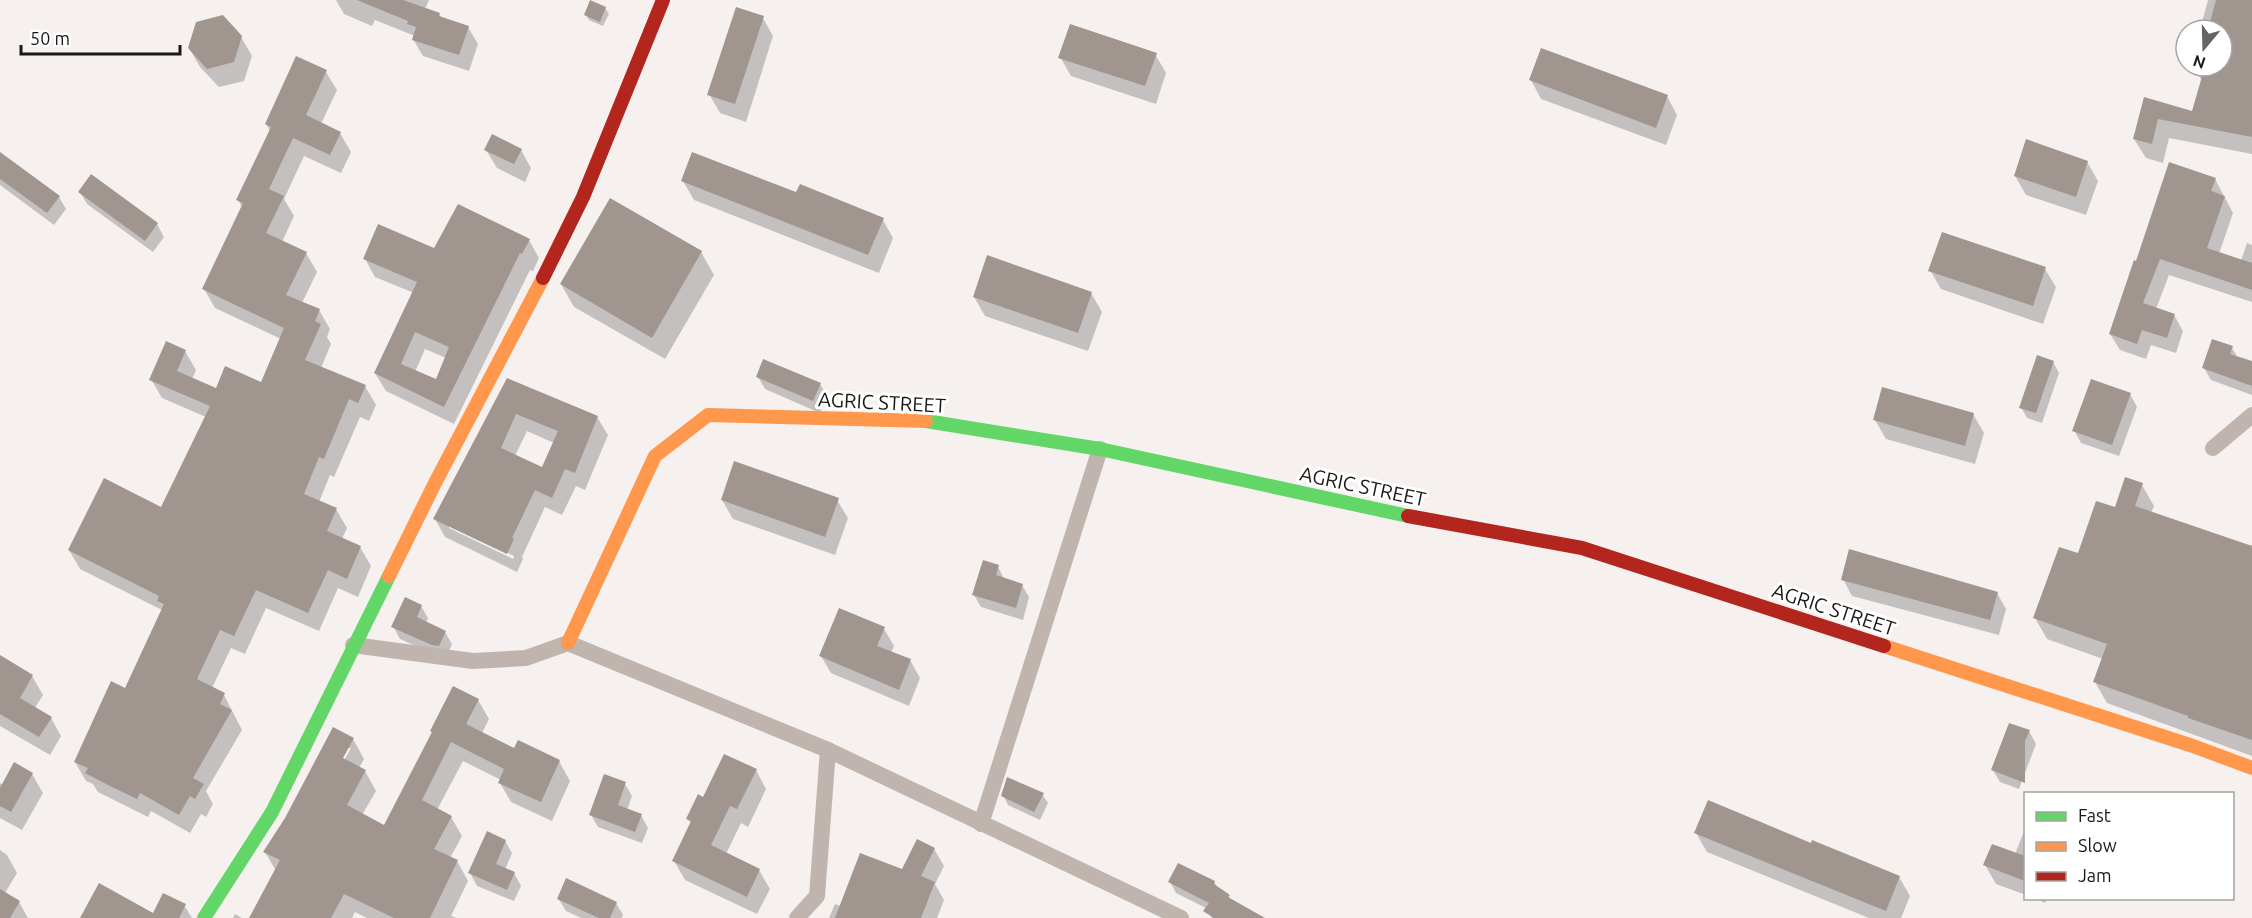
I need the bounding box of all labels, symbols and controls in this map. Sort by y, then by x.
scale bar [21,18,180,56]
north arrow [2174,18,2234,78]
text: 50 m [30,28,70,48]
text: N [2191,52,2208,73]
street label: AGRIC STREET [817,387,947,417]
street label: AGRIC STREET [1298,461,1428,511]
street label: AGRIC STREET [1770,578,1898,640]
legend [2024,792,2234,900]
text: Fast [2078,805,2111,825]
text: Slow [2078,835,2117,855]
text: Jam [2078,865,2112,885]

